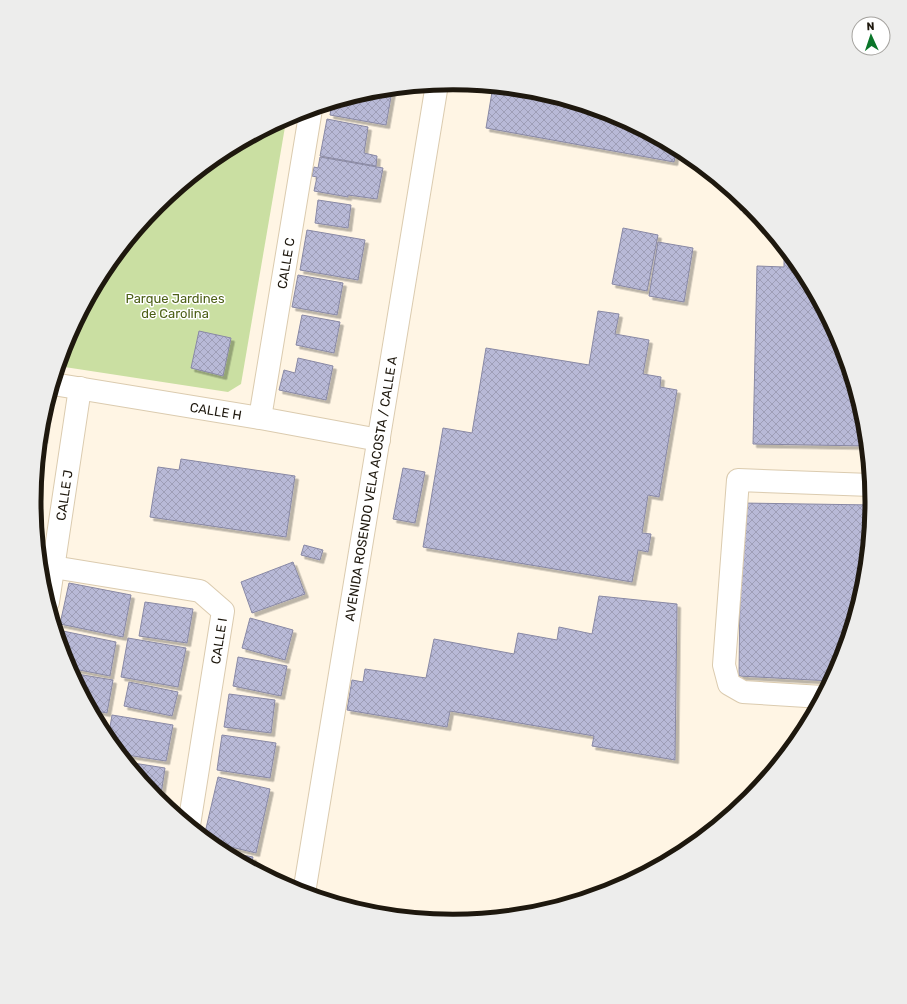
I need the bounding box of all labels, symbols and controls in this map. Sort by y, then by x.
north arrow [851,16,891,56]
text: N [866,20,875,33]
street label: CALLE C [274,236,297,290]
park label: Parque Jardines de Carolina [125,291,225,321]
street label: AVENIDA ROSENDO VELA ACOSTA / CALLE A [341,354,400,622]
street label: CALLE H [189,399,243,422]
street label: CALLE J [53,469,75,522]
street label: CALLE I [208,617,230,665]

